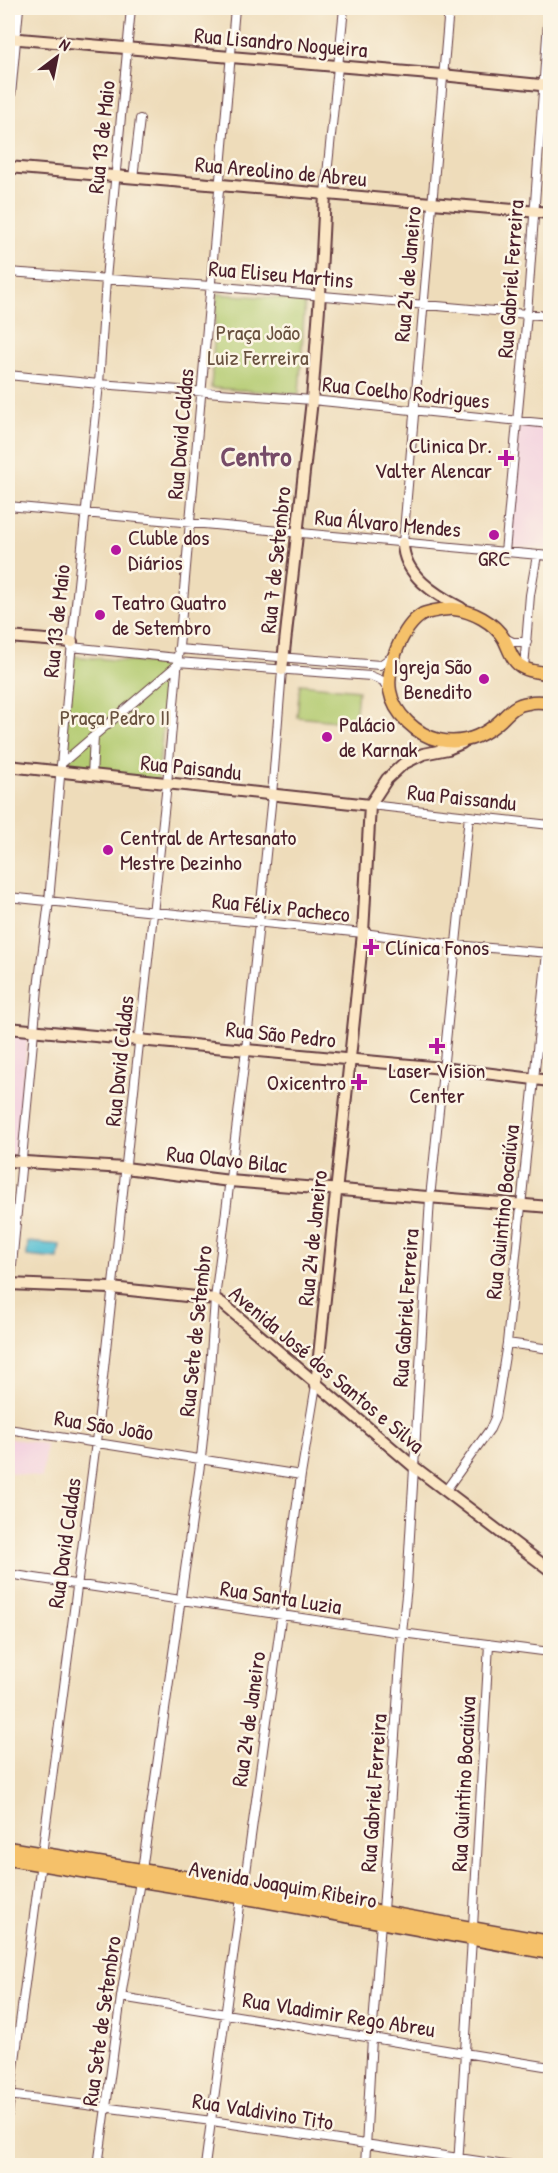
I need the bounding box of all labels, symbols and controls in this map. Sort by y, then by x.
street label: Rua Lisandro Nogueira [193,19,369,65]
north arrow [27,27,87,87]
text: N [56,33,75,56]
street label: Rua 13 de Maio [80,79,122,195]
street label: Rua Areolino de Abreu [194,149,368,193]
street label: Rua Gabriel Ferreira [490,199,531,359]
street label: Rua 24 de Janeiro [386,205,428,343]
street label: Rua Eliseu Martins [207,253,355,295]
park label: Praça João Luiz Ferreira [207,317,309,372]
street label: Rua David Caldas [159,367,201,501]
street label: Rua Coelho Rodrigues [321,368,491,416]
place label: Clinica Dr. Valter Alencar [374,430,493,485]
district label: Centro [221,437,292,475]
marker: Clinica Dr. Valter Alencar [497,449,515,467]
street label: Rua 7 de Setembro [252,485,298,635]
street label: Rua Álvaro Mendes [314,502,462,544]
place label: Cluble dos Diários [128,522,209,577]
marker: GRC [487,528,501,542]
marker: Cluble dos Diários [109,543,123,557]
place label: GRC [478,543,510,573]
street label: Rua 13 de Maio [35,563,77,679]
place label: Teatro Quatro de Setembro [112,587,227,642]
marker: Teatro Quatro de Setembro [93,608,107,622]
place label: Igreja São Benedito [393,651,472,706]
marker: Igreja São Benedito [477,672,491,686]
park label: Praça Pedro II [60,702,170,732]
place label: Palácio de Karnak [339,709,418,764]
marker: Palácio de Karnak [320,730,334,744]
street label: Rua Paisandu [139,747,243,787]
street label: Rua Paissandu [406,776,518,818]
place label: Central de Artesanato Mestre Dezinho [120,822,296,877]
marker: Central de Artesanato Mestre Dezinho [101,843,115,857]
street label: Rua Félix Pacheco [211,885,351,929]
place label: Clínica Fonos [385,932,489,962]
marker: Clínica Fonos [362,938,380,956]
street label: Rua David Caldas [97,994,141,1128]
street label: Rua São Pedro [225,1013,338,1055]
marker: Laser Vision Center [428,1037,446,1055]
place label: Laser Vision Center [388,1055,486,1110]
place label: Oxicentro [267,1067,346,1097]
marker: Oxicentro [350,1073,368,1091]
street label: Rua Quintino Bocaiúva [478,1123,526,1301]
street label: Rua Olavo Bilac [165,1138,289,1180]
street label: Rua 24 de Janeiro [290,1169,334,1307]
street label: Rua Gabriel Ferreira [385,1228,426,1388]
street label: Rua Sete de Setembro [171,1244,219,1418]
street label: Avenida José dos Santos e Silva [223,1278,431,1460]
street label: Rua São João [52,1402,156,1448]
street label: Rua David Caldas [40,1476,88,1610]
street label: Rua Santa Luzia [218,1573,344,1621]
street label: Rua 24 de Janeiro [224,1649,272,1789]
street label: Rua Quintino Bocaiúva [443,1695,483,1872]
street label: Rua Gabriel Ferreira [353,1713,394,1873]
street label: Avenida Joaquim Ribeiro [187,1853,379,1915]
street label: Rua Sete de Setembro [74,1934,128,2108]
street label: Rua Vladimir Rego Abreu [241,1984,438,2044]
street label: Rua Valdivino Tito [190,2085,336,2137]

